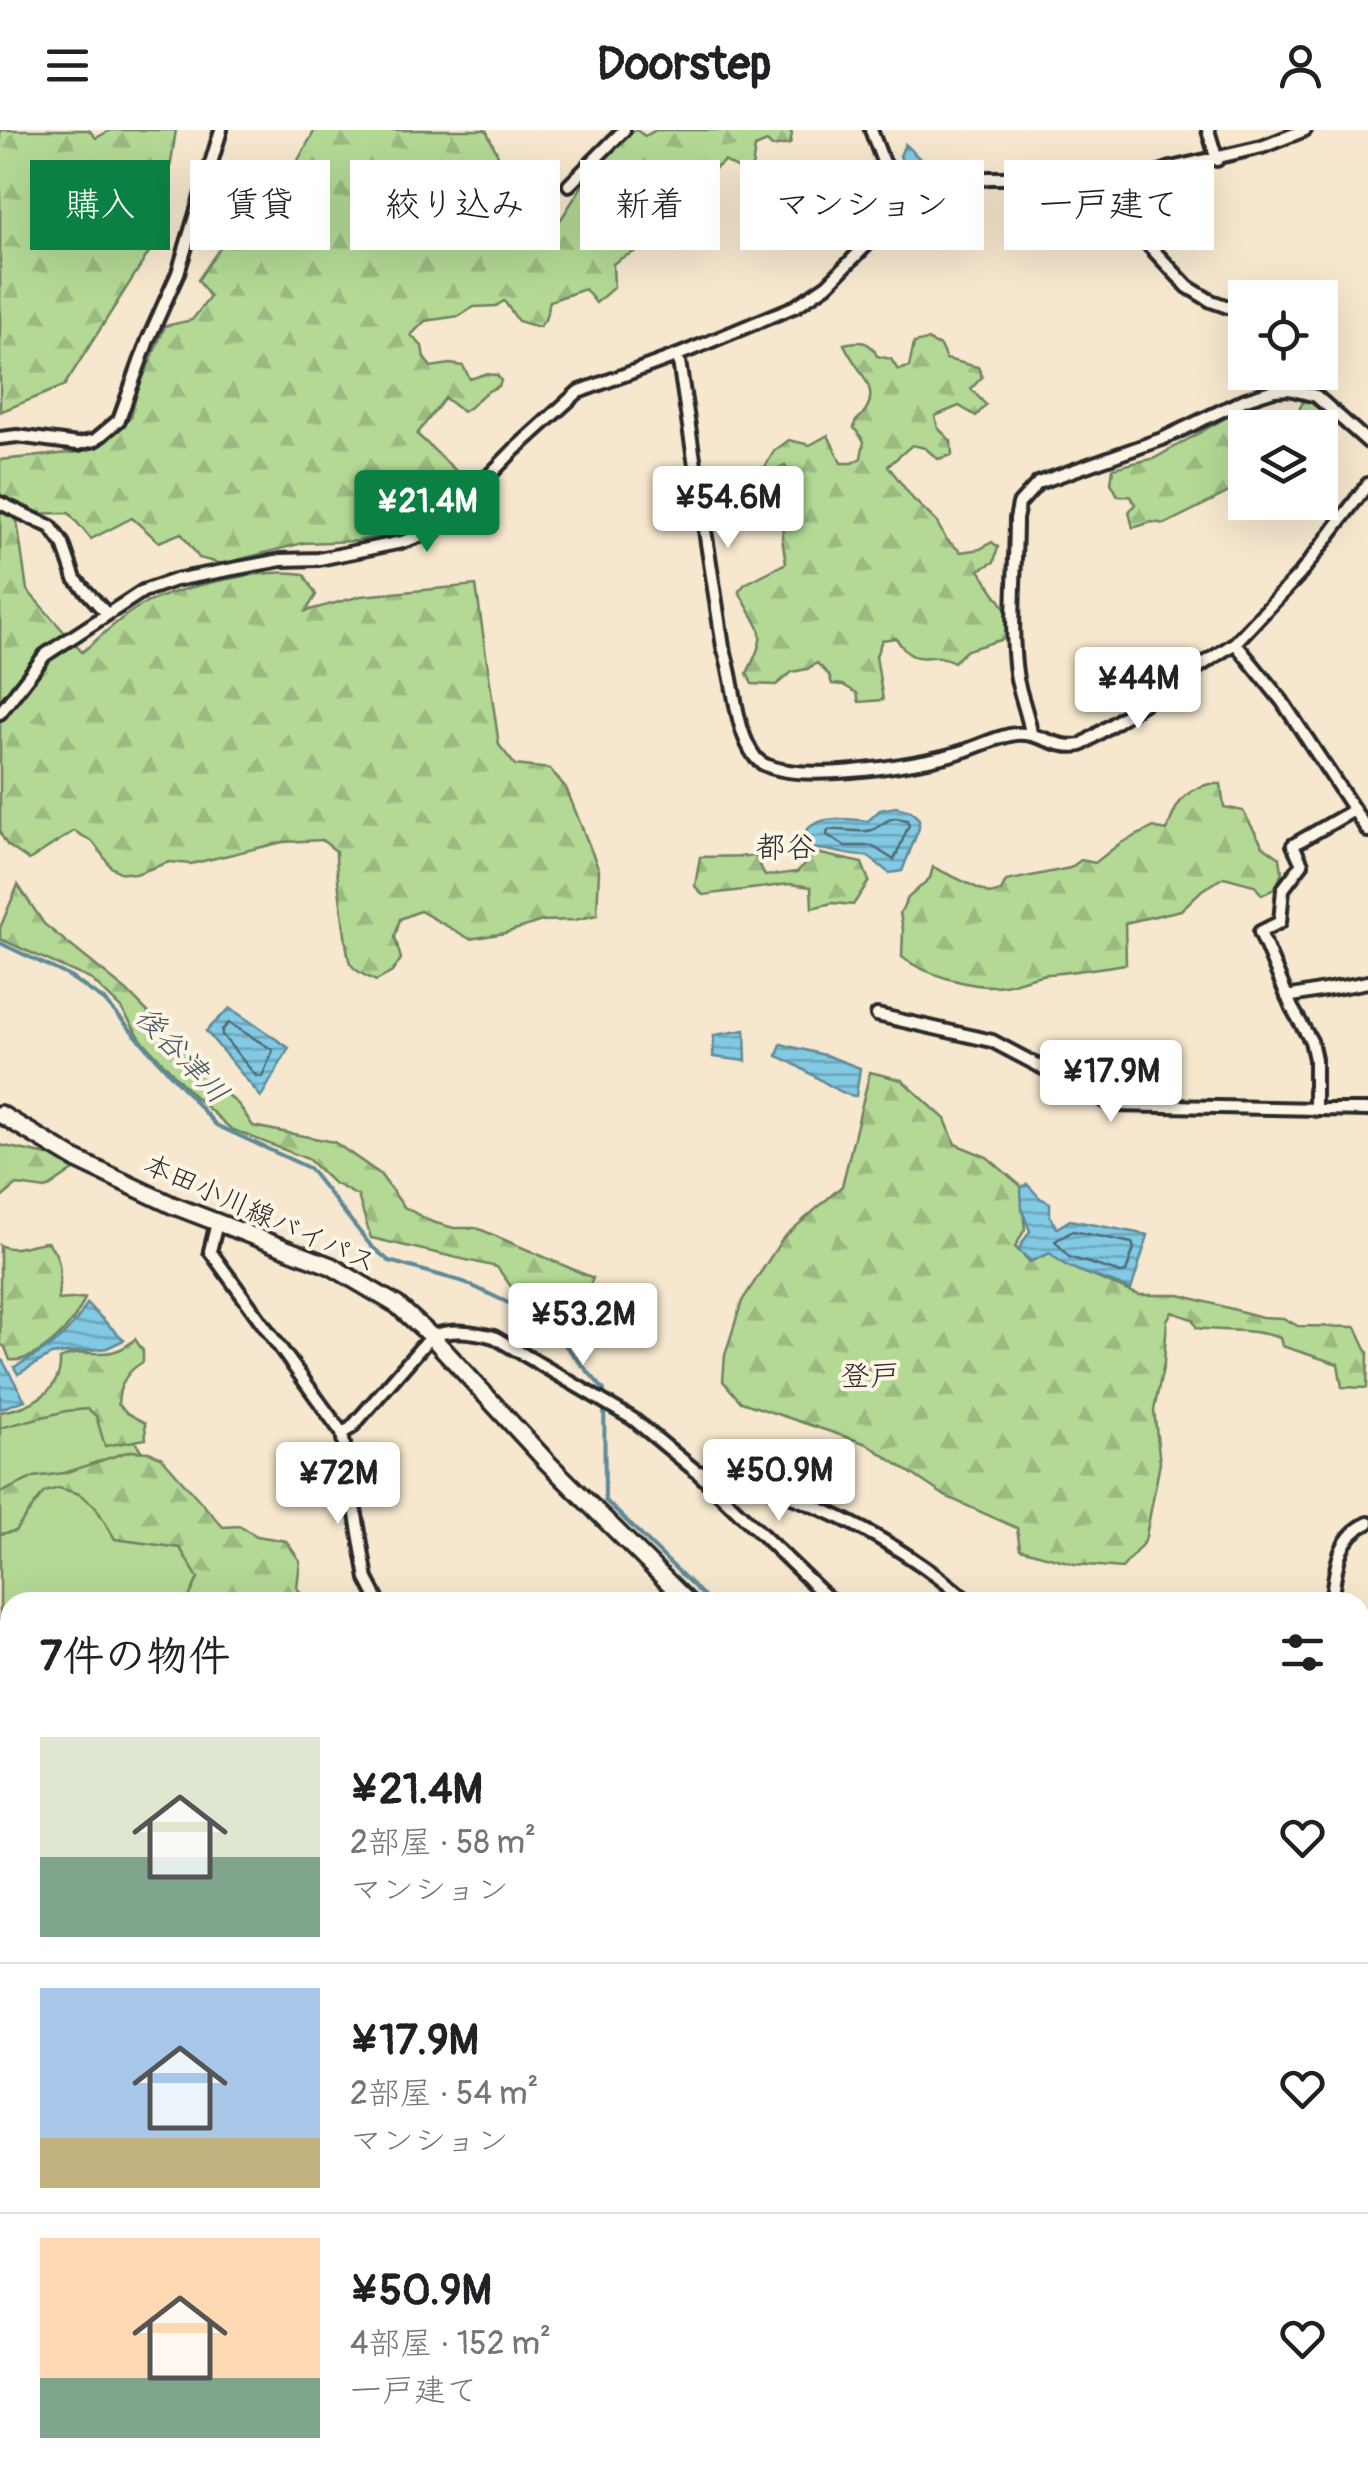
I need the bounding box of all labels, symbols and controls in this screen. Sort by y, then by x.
text: Doorstep [597,37,771,93]
icon: menu [40,38,95,93]
icon: person [1273,38,1328,93]
chip: 購入 [30,160,170,250]
chip: 賃貸 [190,160,330,250]
chip: 絞り込み [350,160,560,250]
chip: 新着 [580,160,720,250]
chip: マンション [740,160,984,250]
chip: 一戸建て [1004,160,1214,250]
map controls [1228,280,1338,520]
button: locate [1228,280,1338,390]
button: layers [1228,410,1338,520]
pin: ¥54.6M [647,466,809,551]
pin: ¥21.4M [346,470,508,555]
text: ¥54.6M [675,478,781,518]
text: ¥21.4M [376,482,478,522]
pin: ¥44M [1079,647,1197,732]
text: ¥44M [1097,659,1179,699]
district label: 都谷 [756,829,816,866]
water label: 後谷津川 [128,999,236,1111]
pin: ¥17.9M [1030,1040,1192,1125]
text: ¥17.9M [1062,1052,1160,1092]
street label: 本田小川線バイパス [138,1147,382,1281]
pin: ¥53.2M [502,1283,664,1368]
text: ¥53.2M [530,1295,636,1335]
district label: 登戸 [840,1358,900,1395]
pin: ¥50.9M [698,1439,860,1524]
pin: ¥72M [279,1442,397,1527]
text: ¥50.9M [725,1451,833,1491]
text: ¥72M [298,1454,378,1494]
icon: filters [1275,1625,1330,1680]
text: 7件の物件 [40,1631,230,1683]
text: ¥21.4M [350,1764,483,1816]
icon: home [120,1777,240,1897]
icon: heart [1275,1810,1330,1865]
text: 2部屋 · 58 m² [350,1823,536,1863]
text: マンション [350,1870,509,1910]
text: ¥17.9M [350,2015,479,2067]
icon: home [120,2028,240,2148]
icon: heart [1275,2061,1330,2116]
text: 2部屋 · 54 m² [350,2074,538,2114]
text: マンション [350,2121,509,2161]
text: ¥50.9M [350,2265,492,2317]
icon: home [120,2278,240,2398]
icon: heart [1275,2311,1330,2366]
text: 4部屋 · 152 m² [350,2324,551,2364]
text: 一戸建て [350,2371,478,2411]

